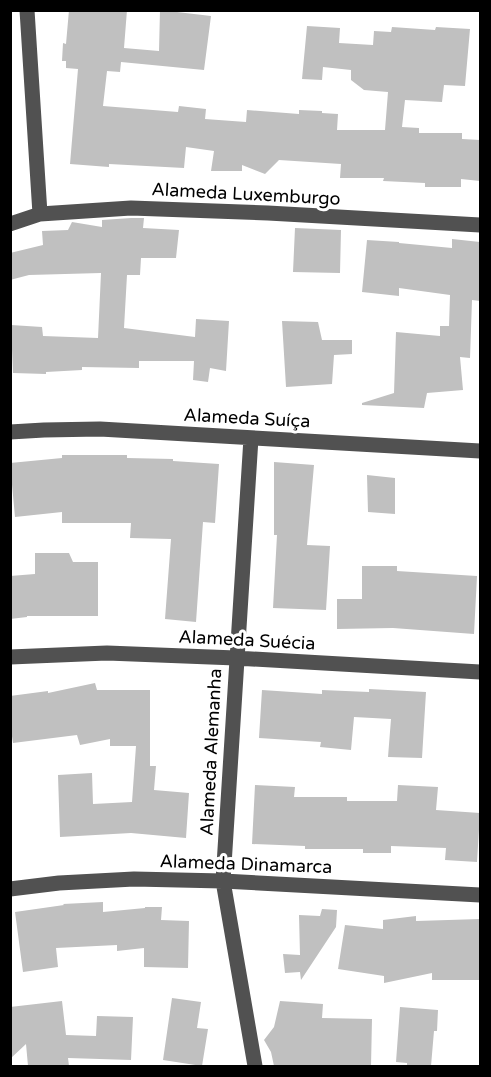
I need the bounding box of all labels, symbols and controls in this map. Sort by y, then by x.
street label: Alameda Luxemburgo [151,178,341,210]
street label: Alameda Suíça [183,404,311,432]
street label: Alameda Suécia [178,625,316,655]
street label: Alameda Alemanha [196,668,226,836]
street label: Alameda Dinamarca [159,850,333,878]

